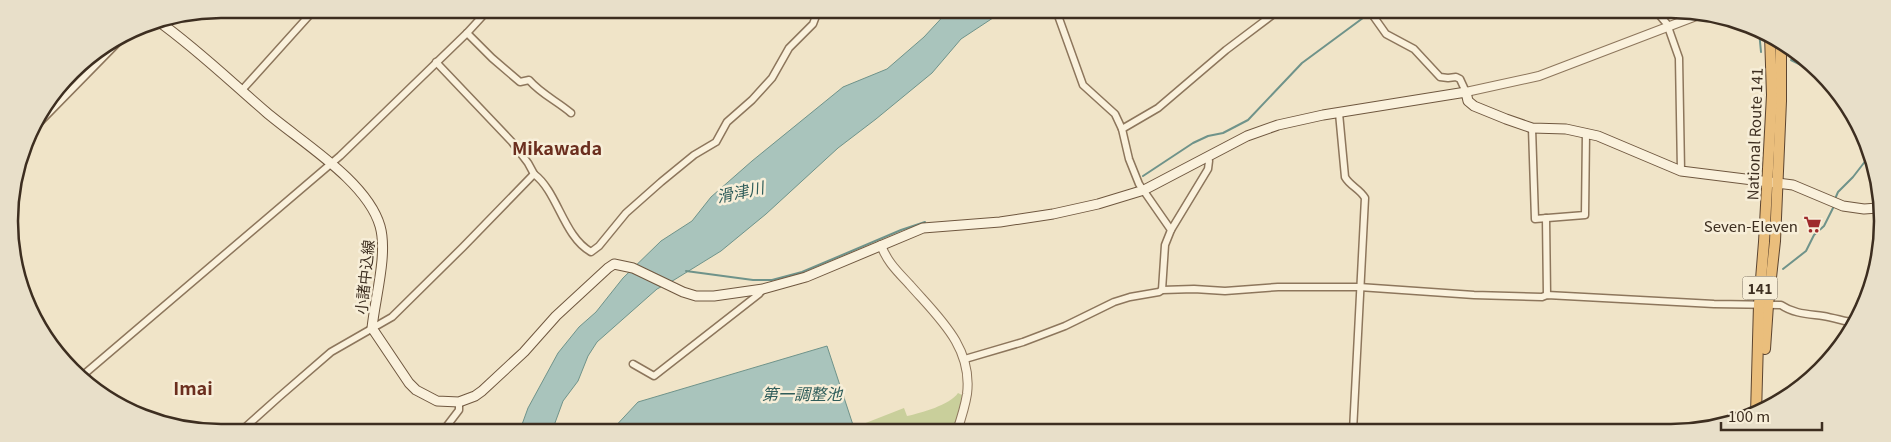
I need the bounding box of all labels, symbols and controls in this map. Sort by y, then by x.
street label: National Route 141 [1741,67,1767,201]
district label: Mikawada [512,134,602,160]
water label: 滑津川 [714,174,768,208]
place label: Seven-Eleven [1704,215,1798,236]
supermarket icon: Seven-Eleven [1802,215,1822,235]
street label: 小諸中込線 [350,239,378,315]
road number: 141 [1742,276,1778,300]
district label: Imai [173,374,213,400]
water label: 第一調整池 [762,381,844,405]
scale bar [1721,400,1822,432]
text: 100 m [1728,405,1770,426]

